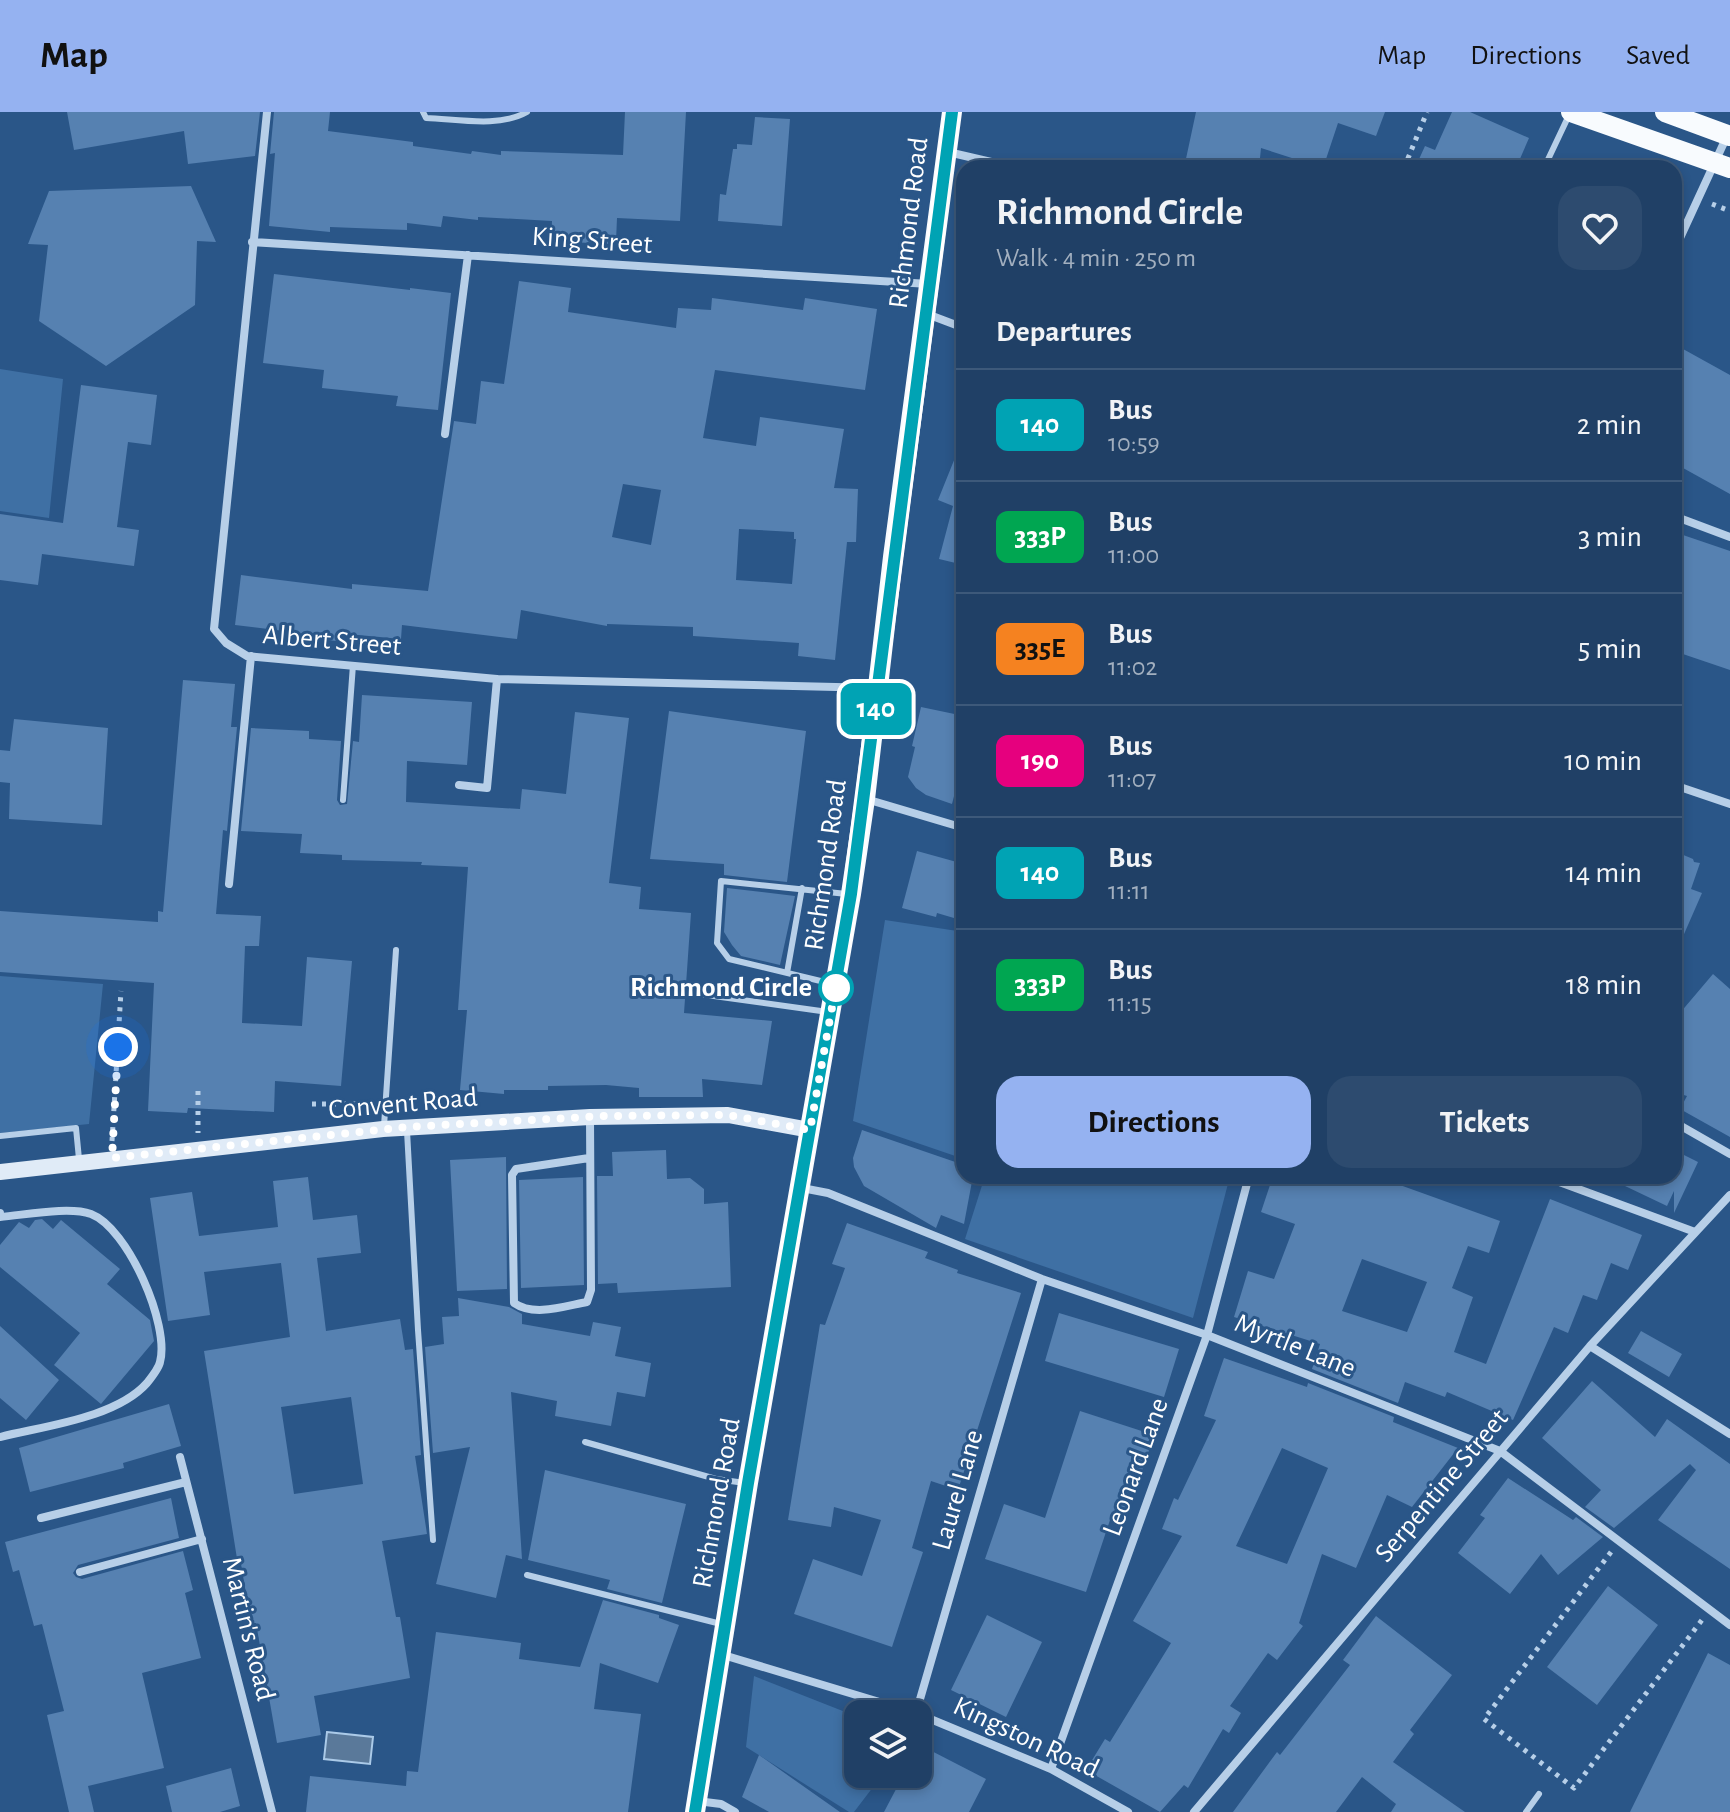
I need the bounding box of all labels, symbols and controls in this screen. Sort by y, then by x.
text: Map [40,37,108,75]
text: Map [1377,42,1426,70]
text: Directions [1470,42,1582,70]
text: Saved [1626,42,1690,70]
street label: Richmond Road [885,136,933,310]
button: heart [1558,186,1642,270]
text: Richmond Circle [996,194,1243,232]
street label: King Street [531,223,653,259]
text: Walk · 4 min · 250 m [996,245,1196,271]
text: Departures [996,317,1132,347]
text: Bus [1108,395,1153,425]
text: 2 min [1577,410,1642,440]
text: 140 [1021,411,1059,439]
text: 10:59 [1108,430,1160,456]
text: Bus [1108,507,1153,537]
text: 3 min [1578,522,1642,552]
text: 333P [1014,523,1066,551]
text: 11:00 [1108,542,1159,568]
text: Bus [1108,619,1153,649]
street label: Albert Street [262,621,402,661]
text: 5 min [1578,634,1642,664]
text: 335E [1015,635,1065,663]
text: 11:02 [1108,654,1157,680]
line badge: 140 [830,683,922,735]
text: 140 [857,695,895,723]
text: Bus [1108,731,1153,761]
text: 10 min [1564,746,1642,776]
text: 190 [1021,747,1059,775]
text: 11:07 [1108,766,1156,792]
street label: Richmond Road [800,778,852,952]
text: Bus [1108,843,1153,873]
text: 14 min [1566,858,1642,888]
text: 140 [1021,859,1059,887]
text: 11:11 [1108,878,1150,904]
text: Bus [1108,955,1153,985]
text: 18 min [1566,970,1642,1000]
marker: Richmond Circle [819,971,853,1005]
text: 333P [1014,971,1066,999]
place label: Richmond Circle [630,974,812,1002]
text: 11:15 [1108,990,1152,1016]
your location [98,1027,138,1067]
button: Directions [996,1076,1311,1168]
button: Tickets [1327,1076,1642,1168]
street label: Convent Road [327,1084,479,1124]
street label: Myrtle Lane [1231,1309,1359,1383]
street label: Leonard Lane [1098,1394,1174,1540]
street label: Serpentine Street [1370,1404,1514,1568]
street label: Richmond Road [688,1416,746,1590]
street label: Laurel Lane [927,1427,989,1553]
street label: Martin's Road [217,1554,279,1704]
street label: Kingston Road [949,1692,1103,1784]
map controls [844,1700,932,1788]
button: layers [844,1700,932,1788]

